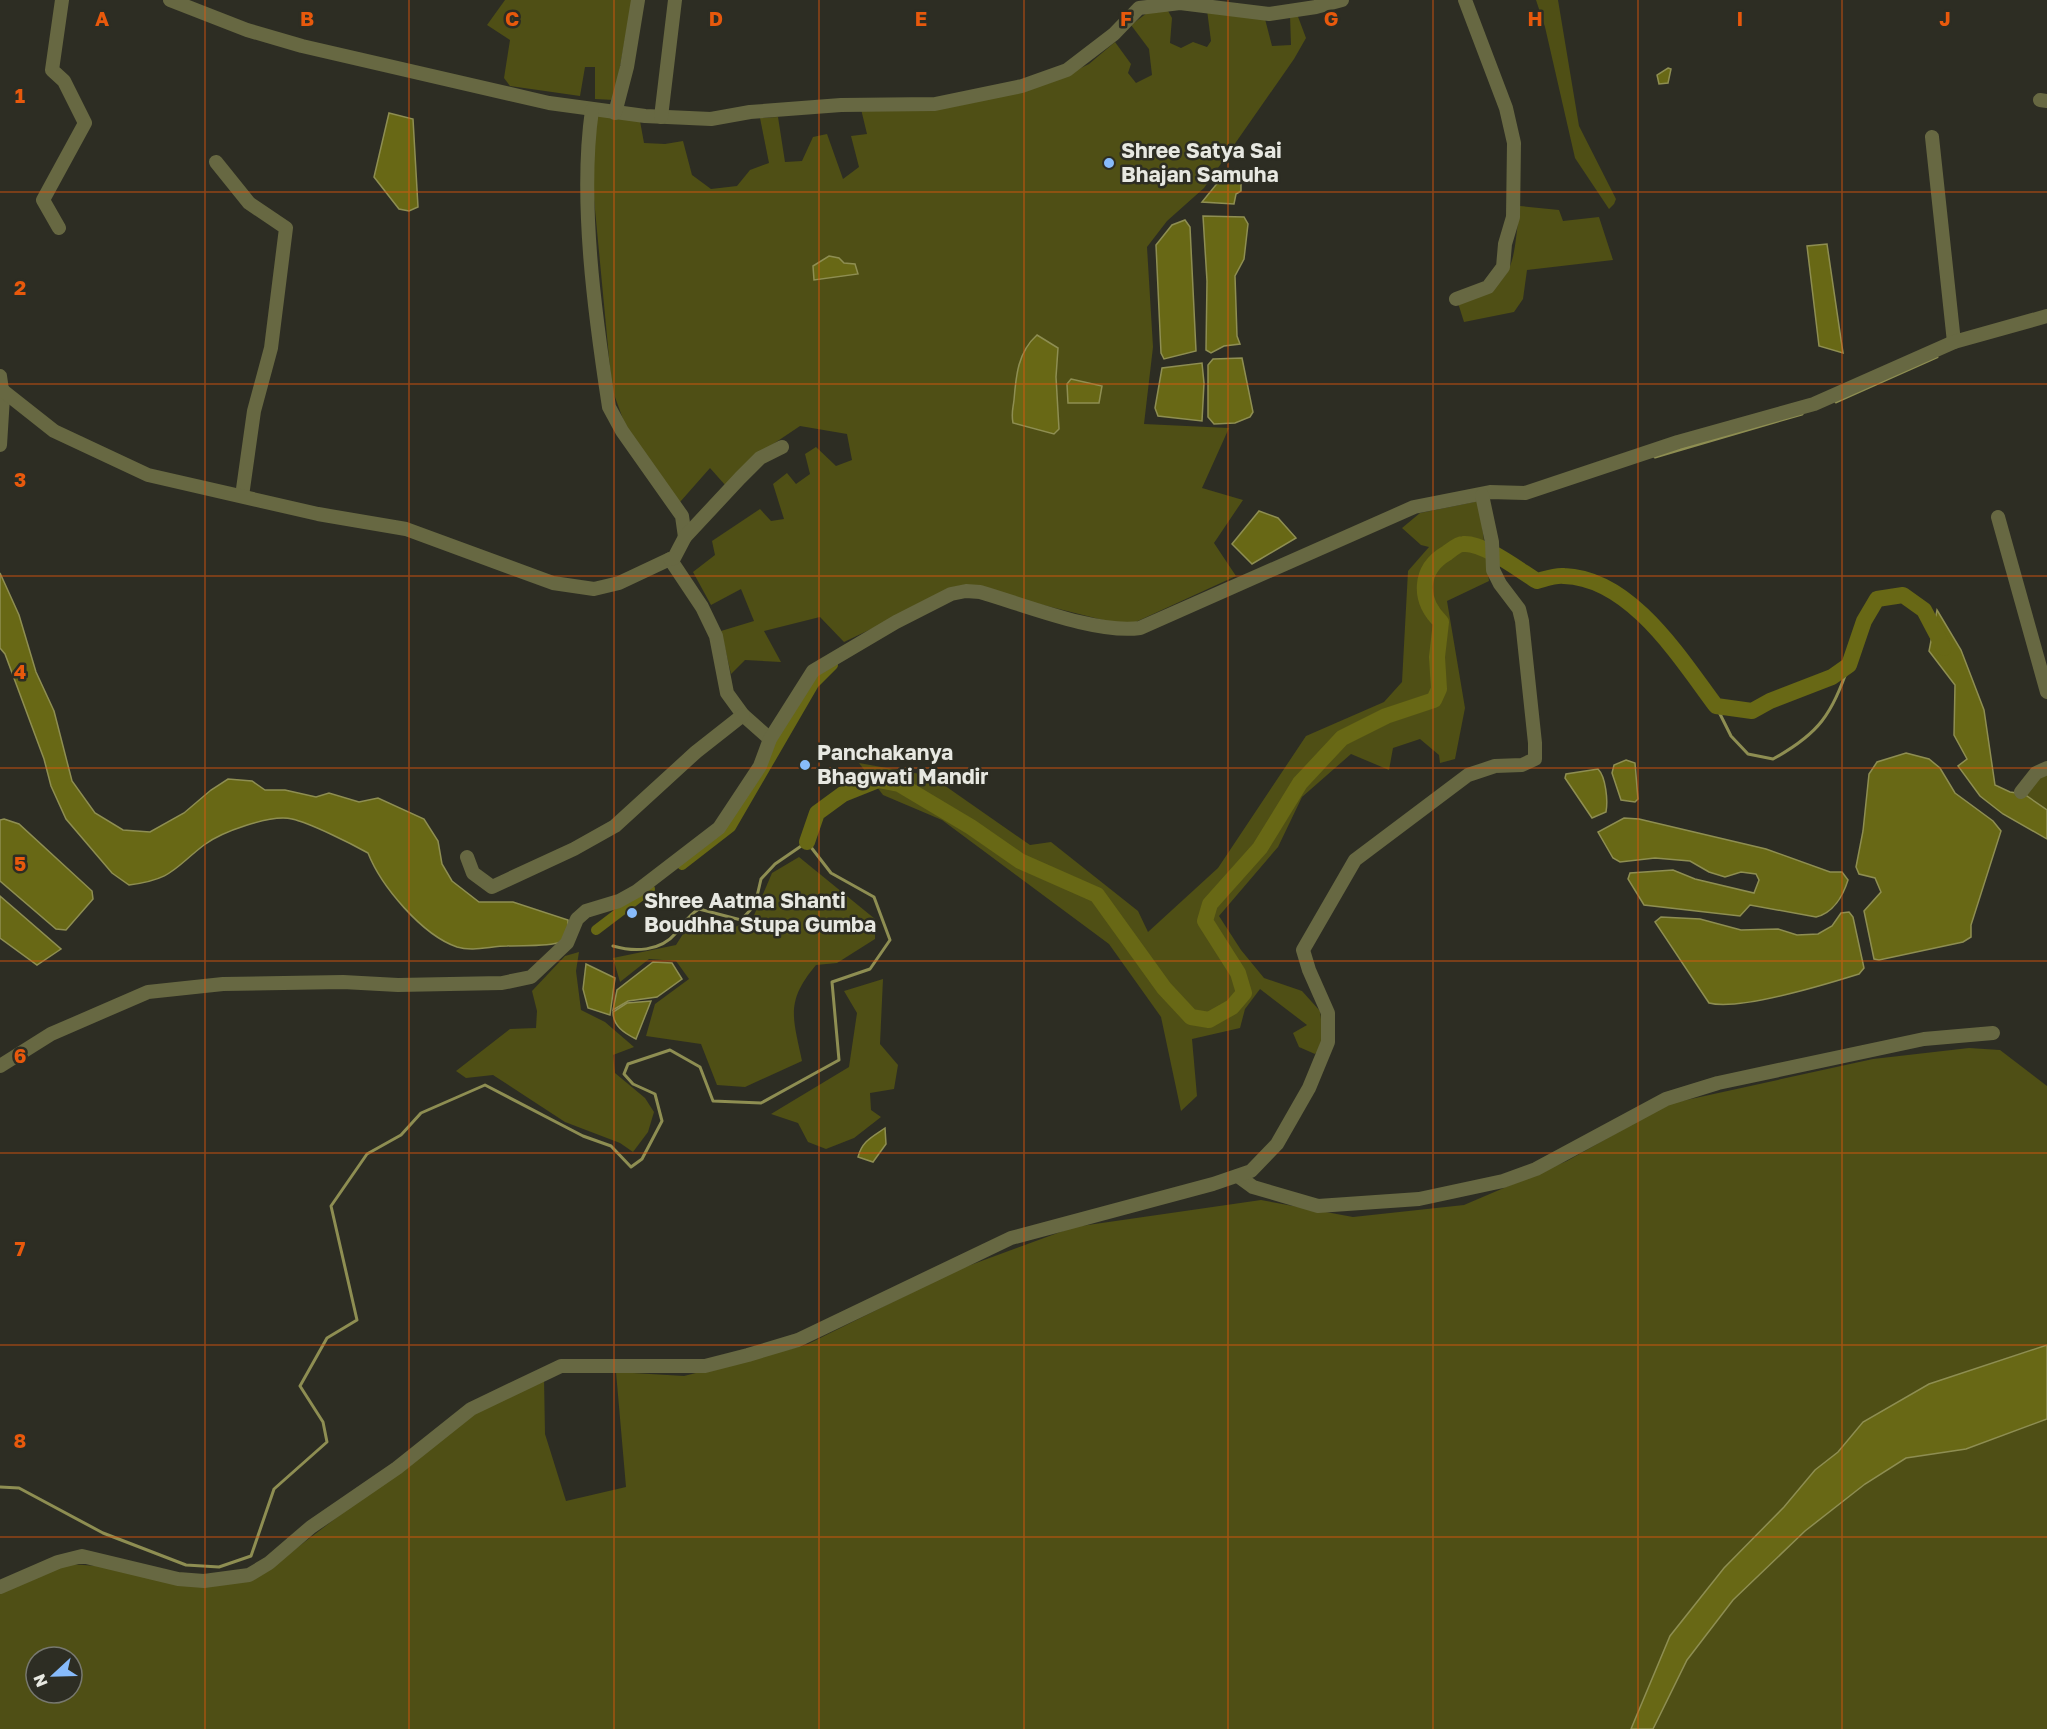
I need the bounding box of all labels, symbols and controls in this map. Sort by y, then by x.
text: A [95,6,109,30]
text: B [300,6,314,30]
text: C [505,6,519,30]
text: D [709,6,723,30]
text: E [915,6,927,30]
text: F [1120,6,1132,30]
text: G [1324,6,1338,30]
text: H [1527,6,1543,30]
text: I [1737,6,1743,30]
text: J [1939,6,1951,30]
text: 1 [15,83,25,107]
place label: Shree Satya Sai Bhajan Samuha [1121,137,1282,187]
marker: Shree Satya Sai Bhajan Samuha [1102,156,1116,170]
text: 2 [14,275,26,299]
text: 3 [14,467,26,491]
text: 4 [14,659,26,683]
place label: Panchakanya Bhagwati Mandir [817,739,989,789]
marker: Panchakanya Bhagwati Mandir [798,758,812,772]
text: 5 [14,851,26,875]
place label: Shree Aatma Shanti Boudhha Stupa Gumba [644,887,876,937]
marker: Shree Aatma Shanti Boudhha Stupa Gumba [625,906,639,920]
text: 6 [14,1043,26,1067]
text: 7 [15,1236,26,1260]
text: 8 [14,1428,26,1452]
north arrow [24,1645,84,1705]
text: N [29,1671,52,1690]

